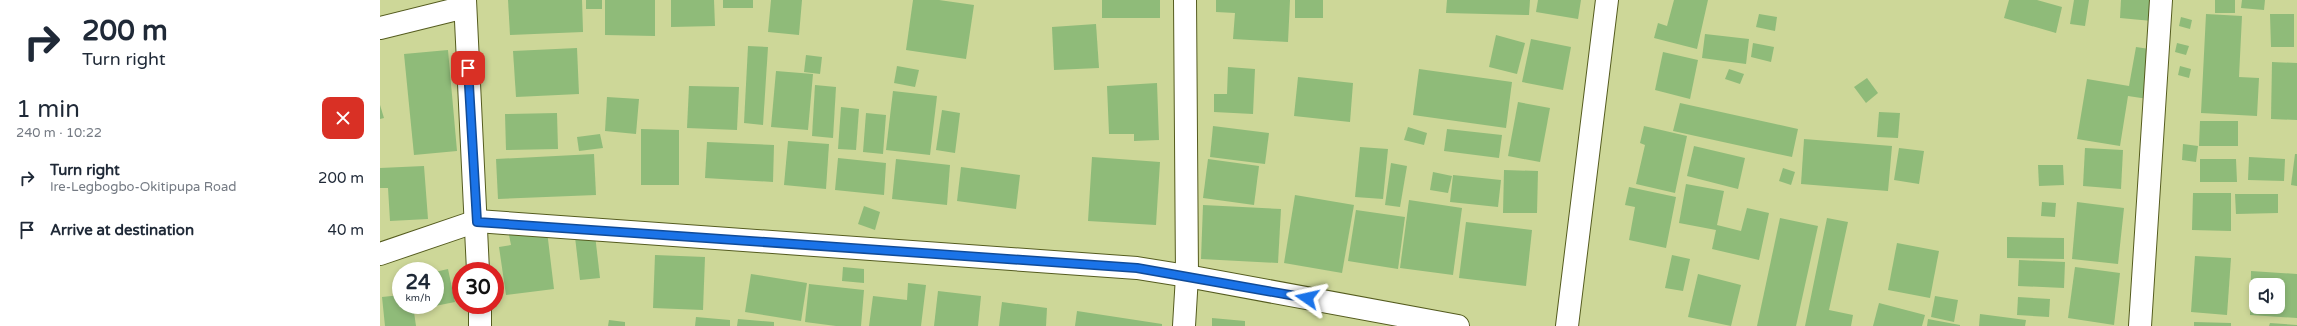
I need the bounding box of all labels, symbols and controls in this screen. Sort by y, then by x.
text: 200 m [82,14,168,48]
icon: right [16,16,68,68]
text: Turn right [82,48,166,70]
pin [451,51,485,85]
icon: arrive [457,57,479,79]
text: 1 min [16,95,80,124]
button: close [322,97,364,139]
text: 240 m · 10:22 [16,125,102,141]
text: Turn right [50,161,120,179]
icon: right [16,167,38,189]
text: 200 m [318,169,364,187]
text: Ire-Legbogbo-Okitipupa Road [50,179,236,195]
icon: arrive [16,219,38,241]
text: Arrive at destination [50,221,194,239]
text: 40 m [327,221,364,239]
speed limit sign: 30 [452,262,504,314]
text: 24 [405,271,431,295]
position arrow [1286,277,1328,319]
map controls [2249,278,2285,314]
button: sound [2249,278,2285,314]
text: km/h [405,292,431,304]

